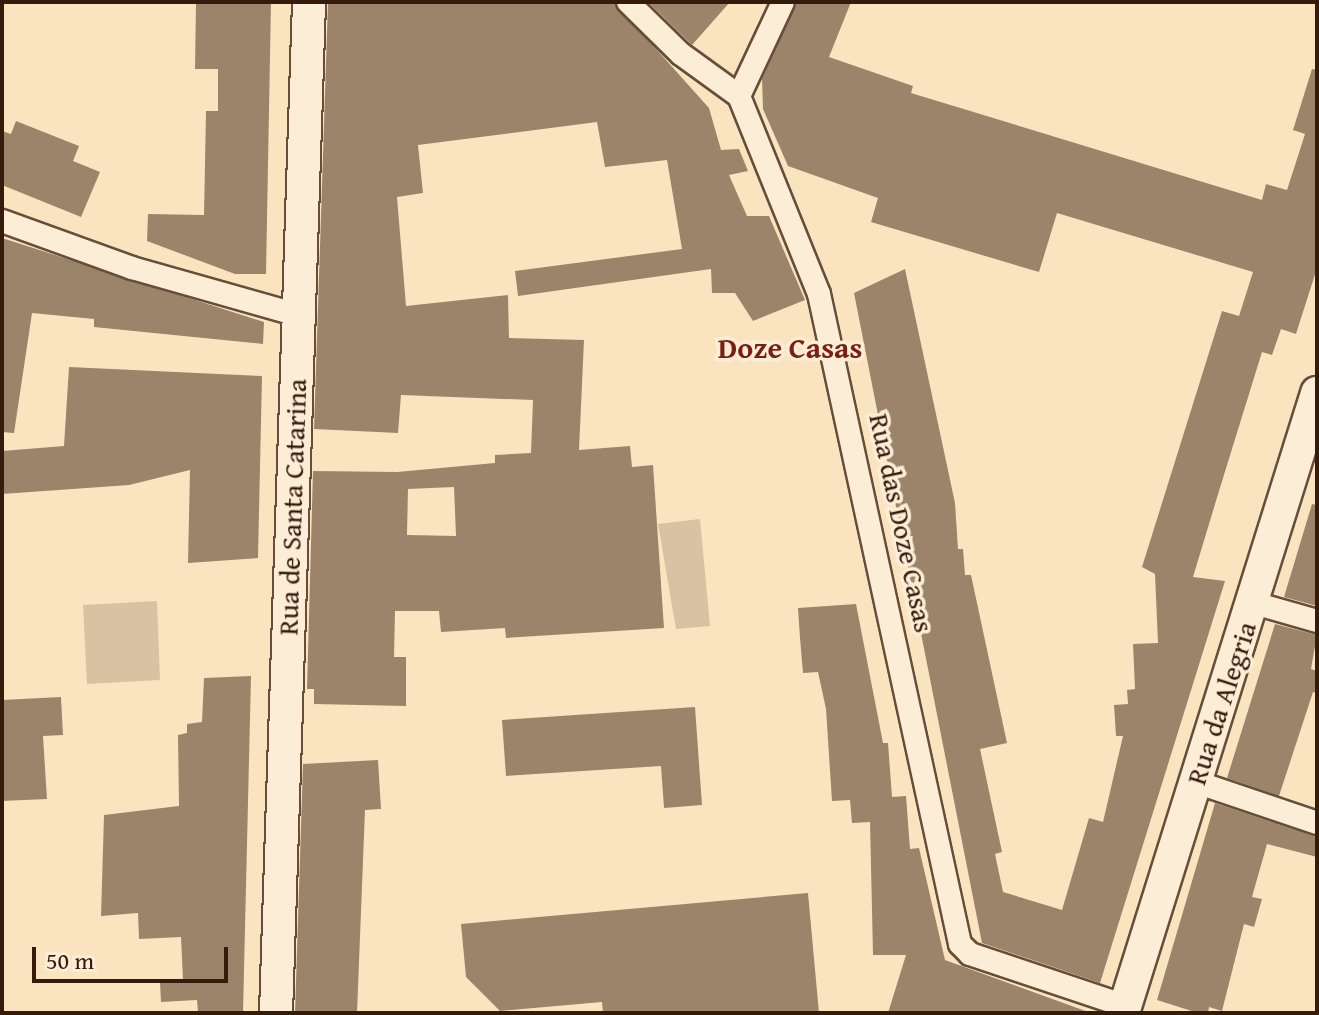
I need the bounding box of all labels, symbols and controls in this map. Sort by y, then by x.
district label: Doze Casas [718,329,862,365]
street label: Rua de Santa Catarina [271,378,313,636]
street label: Rua das Doze Casas [862,410,942,636]
street label: Rua da Alegria [1179,617,1263,789]
scale bar [36,931,232,981]
text: 50 m [46,943,94,978]

